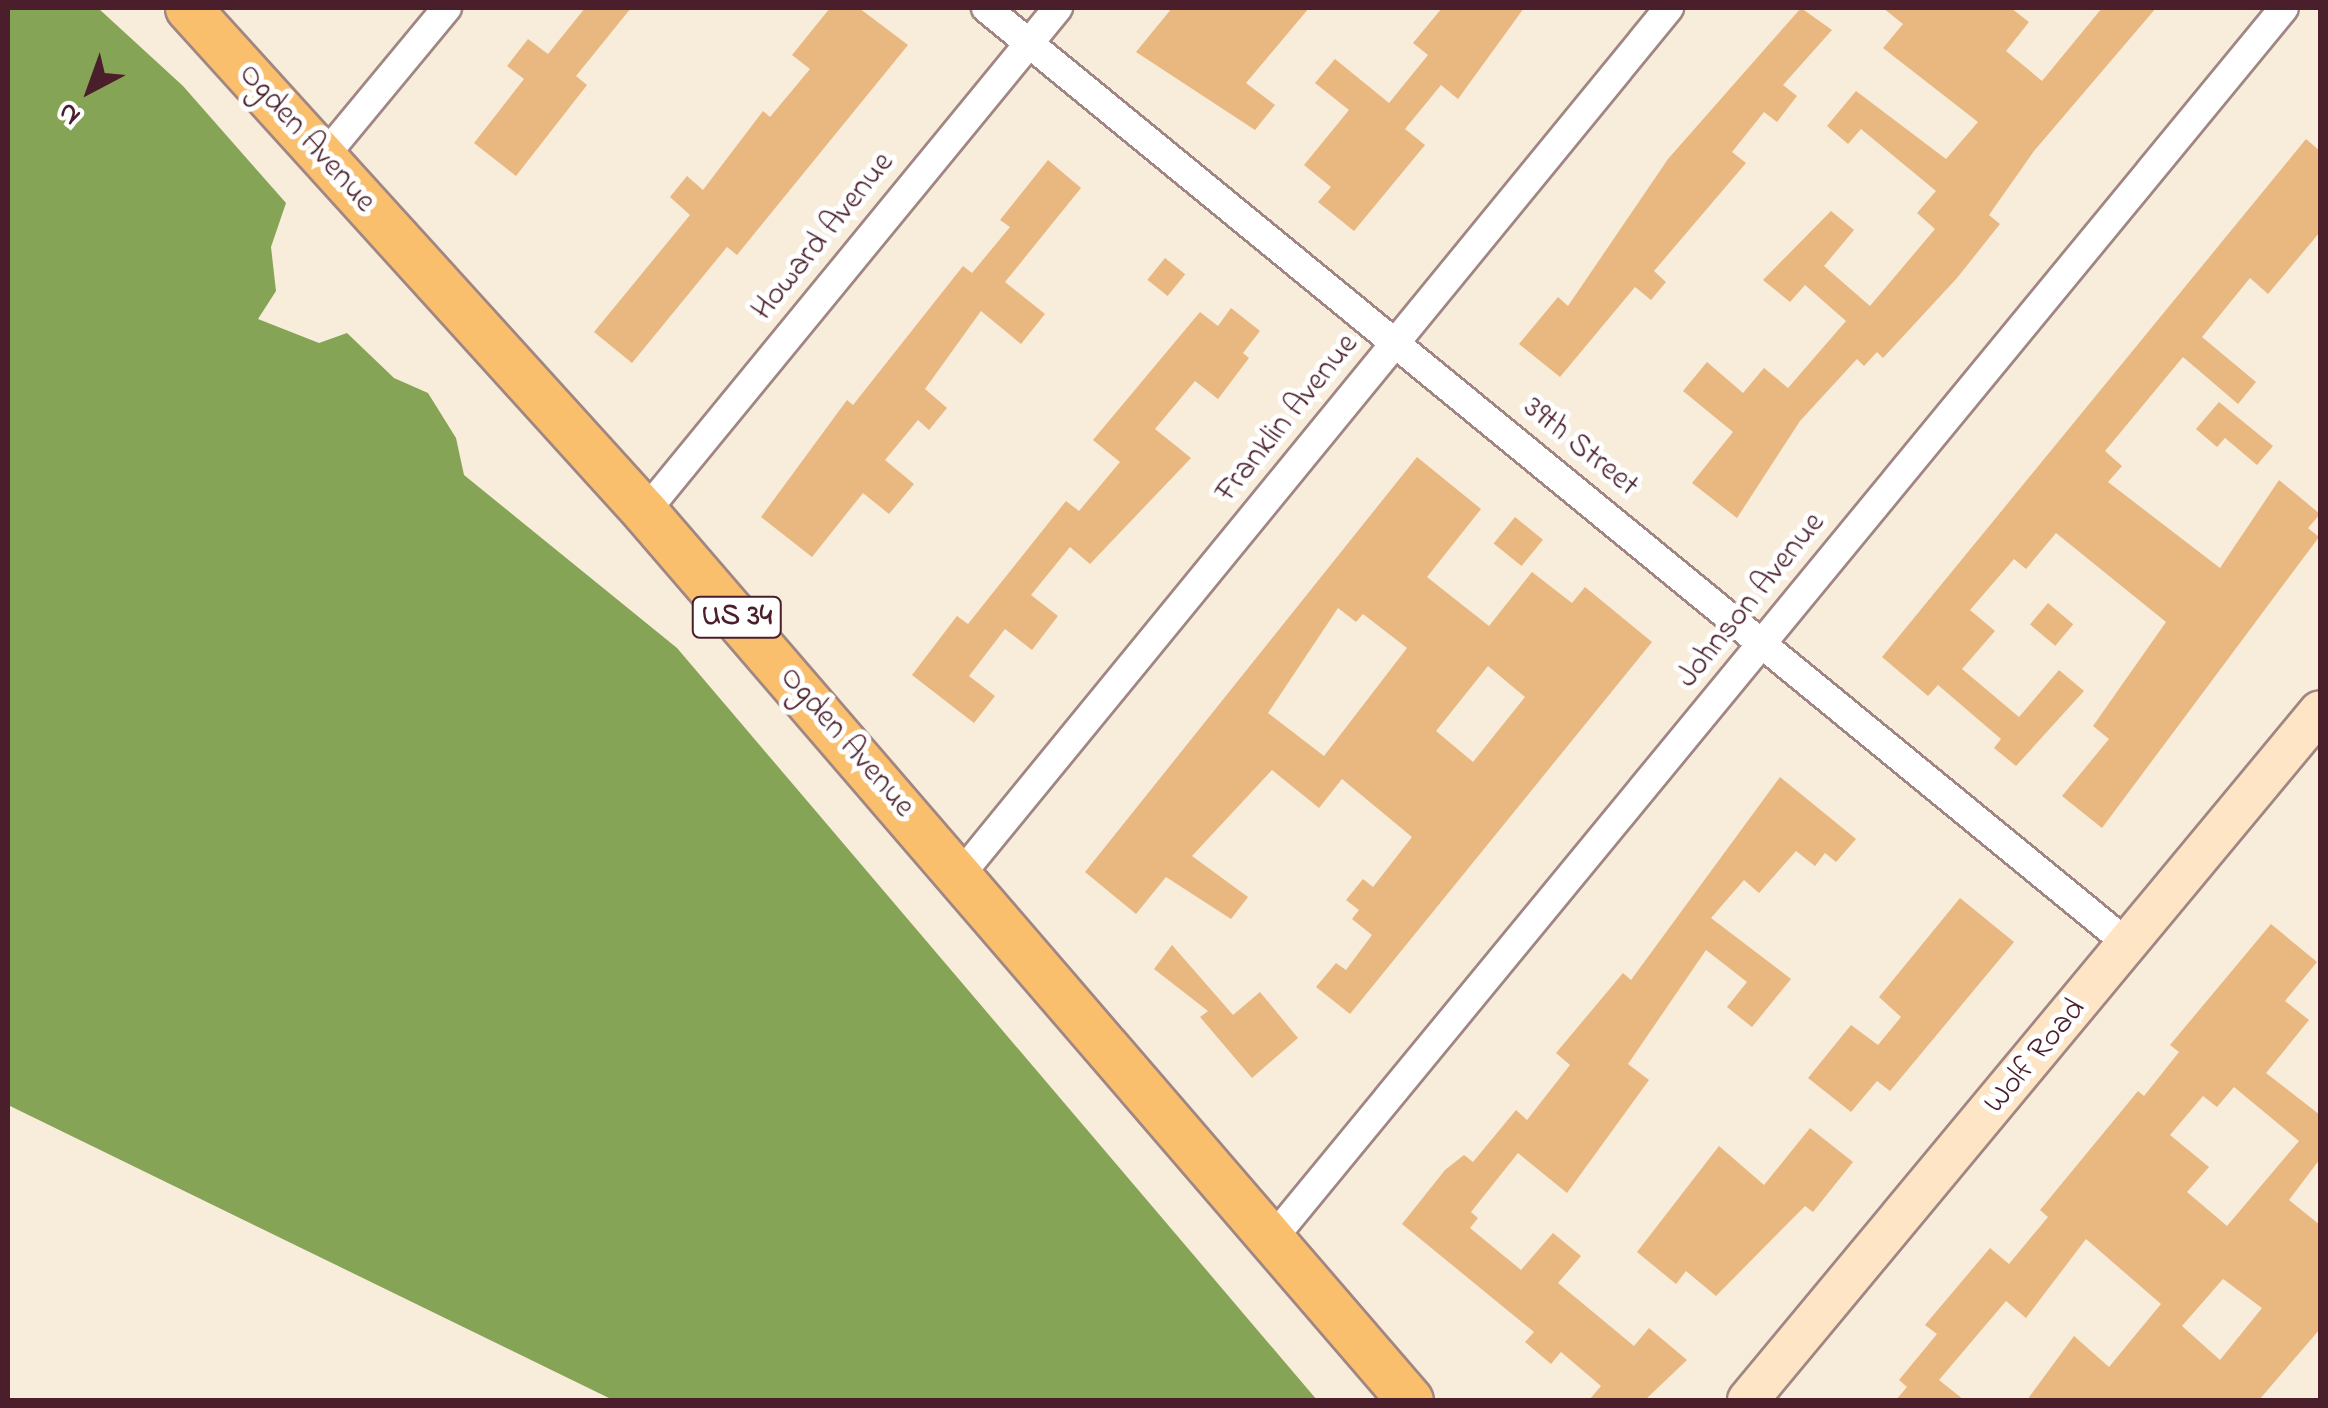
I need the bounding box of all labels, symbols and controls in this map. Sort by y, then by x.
north arrow [40,40,140,140]
street label: Ogden Avenue [229,57,383,221]
text: N [49,91,91,135]
street label: Howard Avenue [745,145,903,329]
street label: Franklin Avenue [1208,327,1368,511]
street label: 39th Street [1515,390,1645,506]
street label: Johnson Avenue [1670,506,1834,696]
road number: US 34 [690,592,784,642]
street label: Ogden Avenue [770,660,922,826]
street label: Wolf Road [1977,992,2095,1122]

